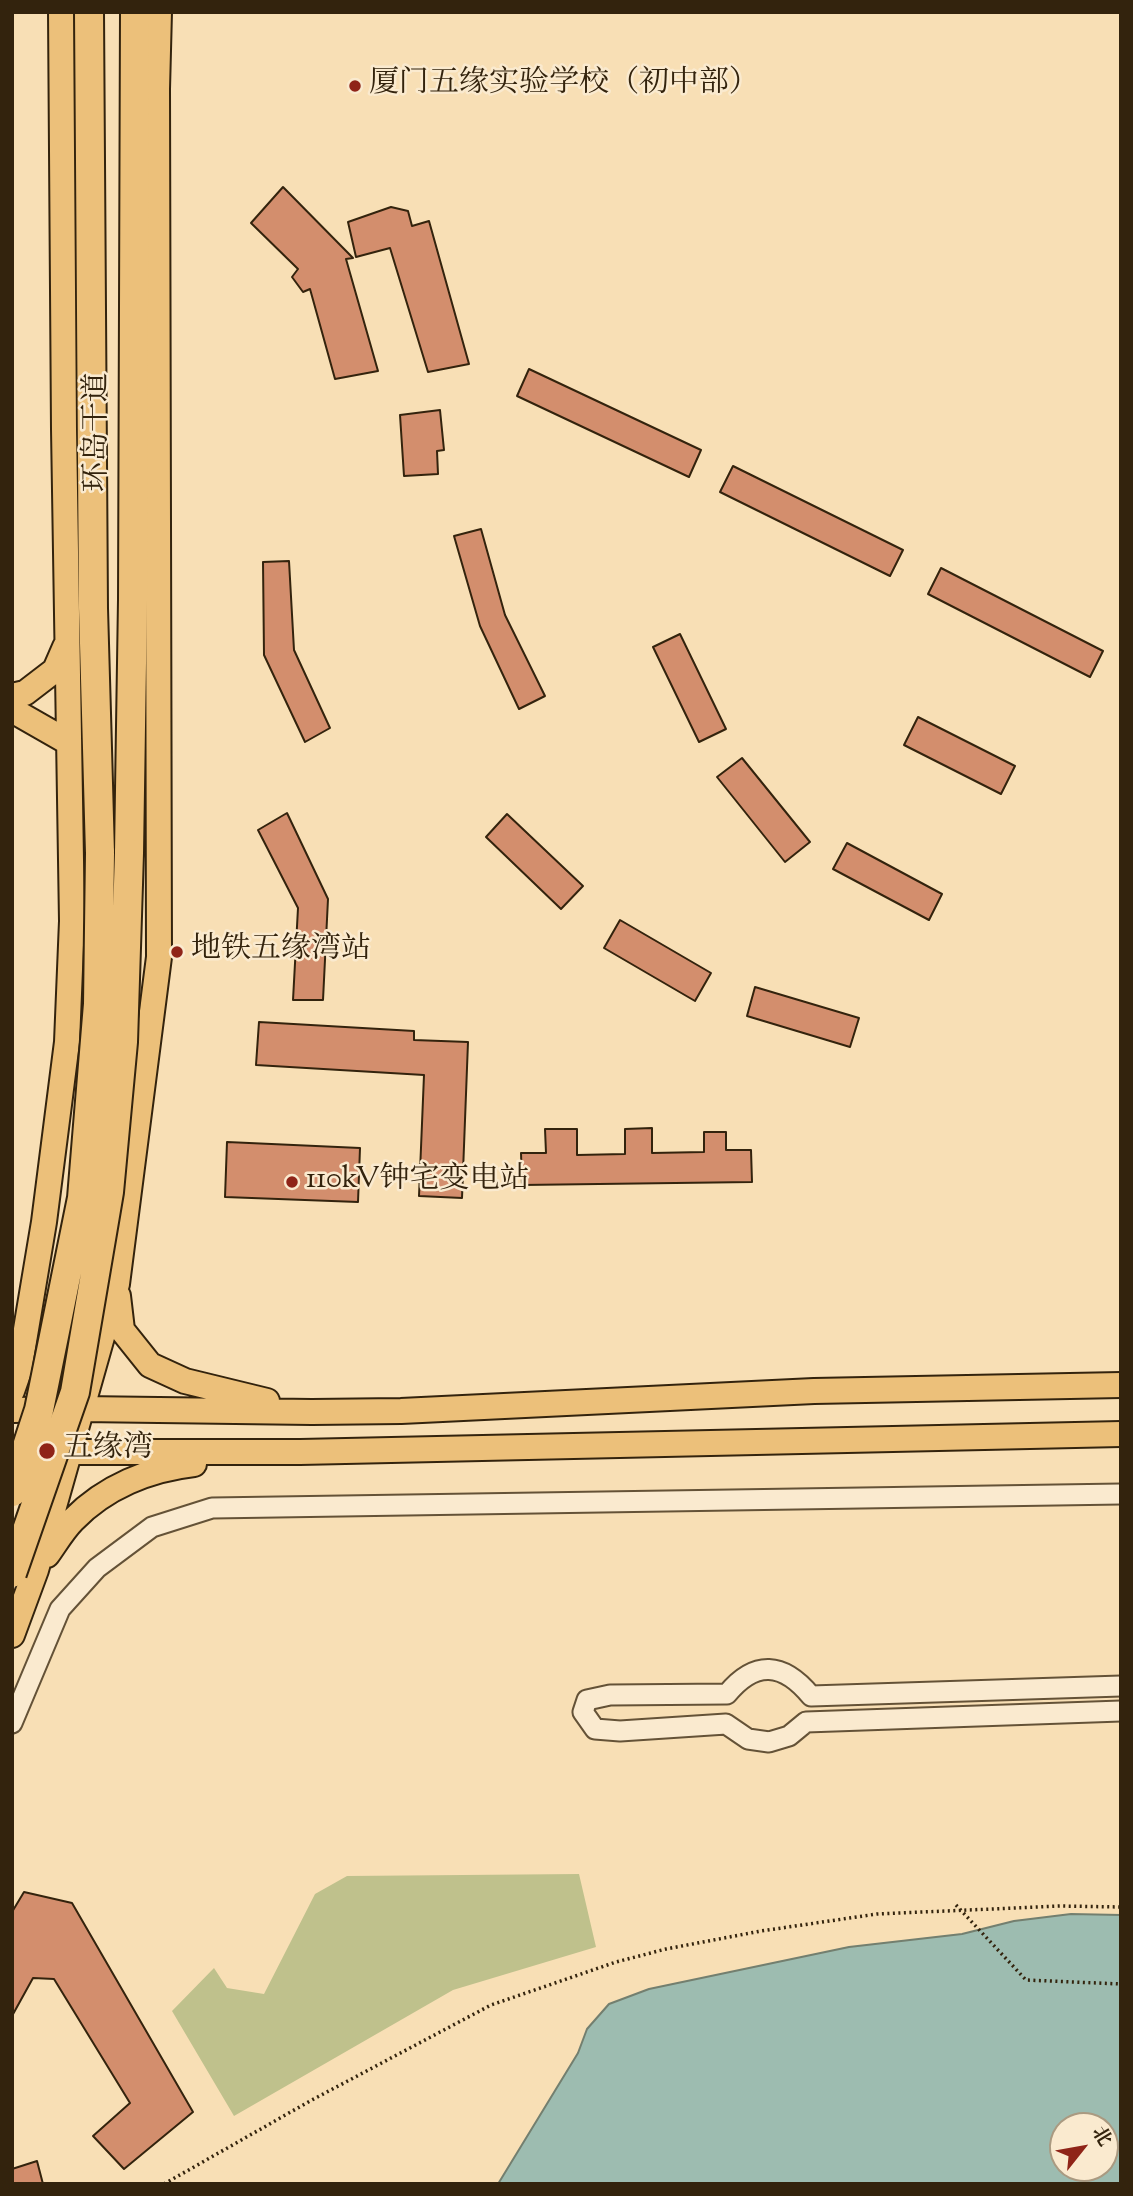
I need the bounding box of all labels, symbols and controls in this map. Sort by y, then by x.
place label: 厦门五缘实验学校（初中部） [369,68,759,104]
marker: 厦门五缘实验学校（初中部） [347,78,363,94]
street label: 环岛干道 [82,372,118,492]
place label: 地铁五缘湾站 [191,934,371,970]
marker: 地铁五缘湾站 [169,944,185,960]
place label: 110kV钟宅变电站 [306,1164,530,1200]
marker: 110kV钟宅变电站 [284,1174,300,1190]
place label: 五缘湾 [63,1433,153,1469]
marker: 五缘湾 [37,1441,57,1461]
north arrow [1049,2112,1119,2182]
text: 北 [1084,2122,1117,2152]

